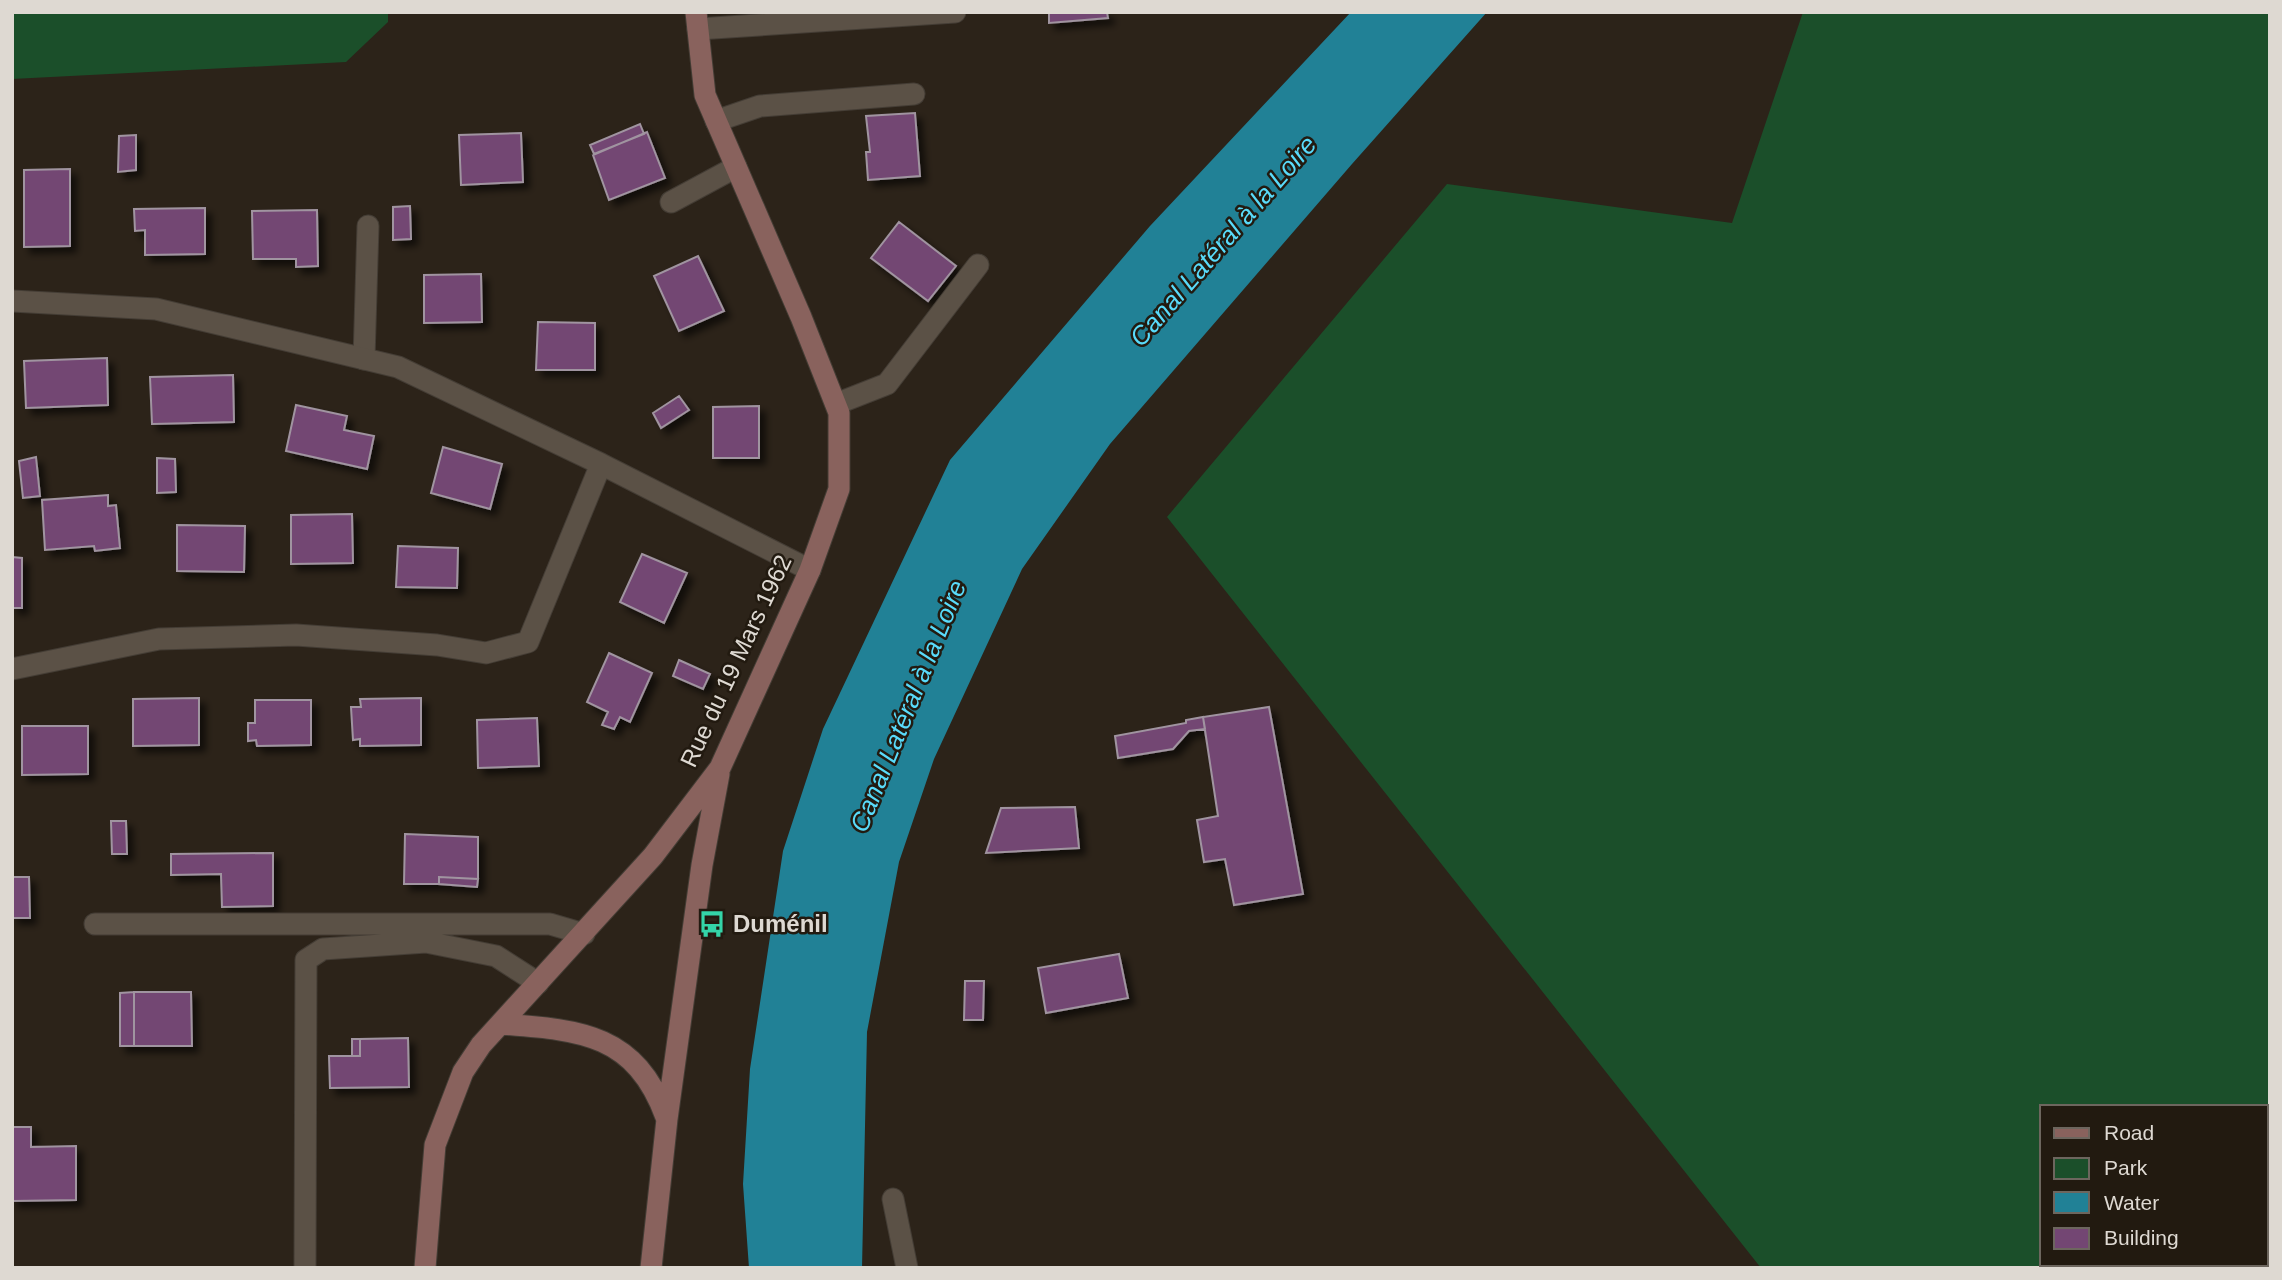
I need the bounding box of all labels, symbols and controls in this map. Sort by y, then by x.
water label: Canal Latéral à la Loire [1123,130,1323,352]
street label: Rue du 19 Mars 1962 [675,550,797,771]
water label: Canal Latéral à la Loire [844,576,972,836]
bus stop icon: Duménil [697,909,727,939]
place label: Duménil [733,910,828,937]
legend [2040,1105,2268,1266]
text: Road [2104,1121,2154,1144]
text: Park [2104,1156,2148,1179]
text: Water [2104,1191,2159,1214]
text: Building [2104,1226,2179,1249]

